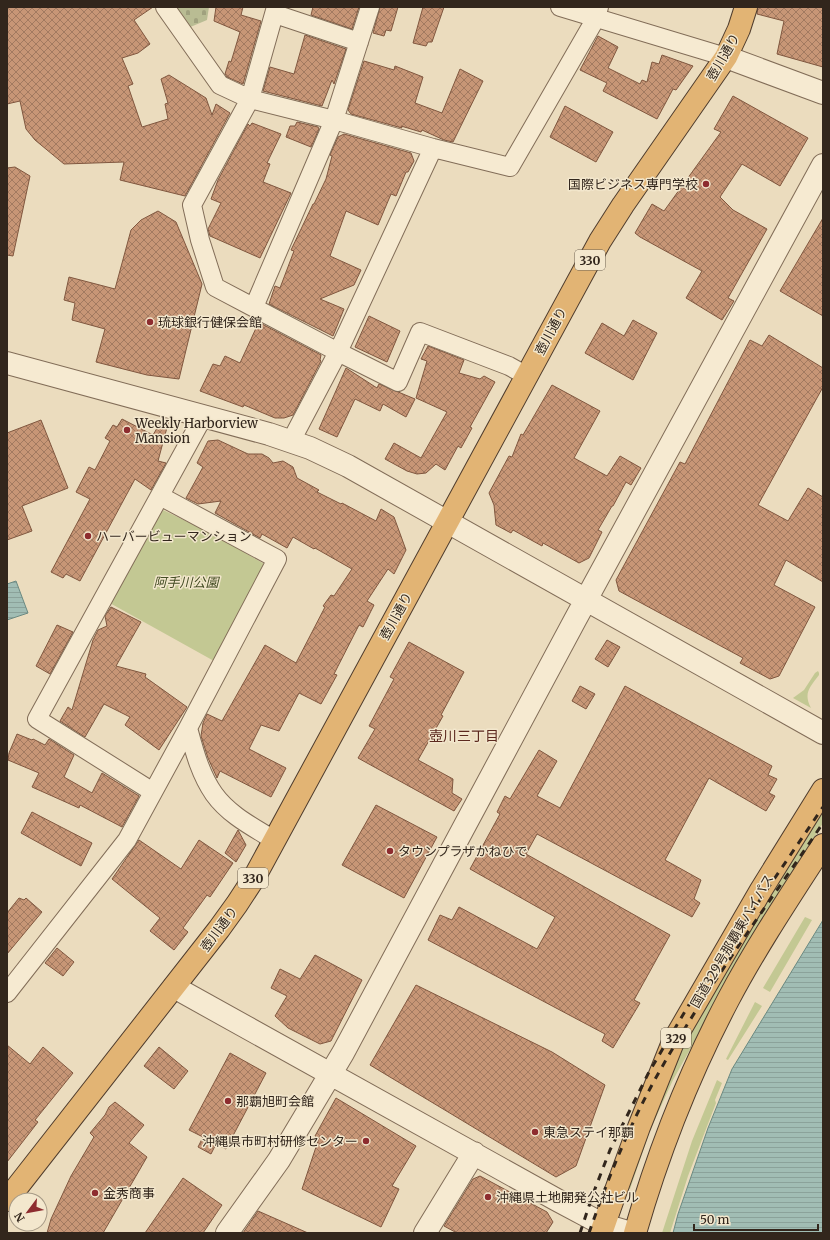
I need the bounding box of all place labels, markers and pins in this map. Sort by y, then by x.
place label: 国際ビジネス専門学校 [568,176,698,193]
marker: 国際ビジネス専門学校 [701,179,711,189]
place label: 琉球銀行健保会館 [158,314,262,331]
marker: 琉球銀行健保会館 [145,317,155,327]
place label: Weekly Harborview Mansion [134,415,259,447]
marker: Weekly Harborview Mansion [122,425,132,435]
place label: ハーバービューマンション [96,528,252,545]
marker: ハーバービューマンション [83,531,93,541]
place label: タウンプラザかねひで [398,843,528,860]
marker: タウンプラザかねひで [385,846,395,856]
place label: 那覇旭町会館 [236,1093,314,1110]
marker: 那覇旭町会館 [223,1096,233,1106]
place label: 東急ステイ那覇 [543,1124,634,1141]
marker: 東急ステイ那覇 [530,1127,540,1137]
place label: 沖縄県市町村研修センター [202,1133,358,1150]
marker: 沖縄県市町村研修センター [361,1136,371,1146]
place label: 金秀商事 [103,1185,155,1202]
marker: 金秀商事 [90,1188,100,1198]
place label: 沖縄県土地開発公社ビル [496,1189,639,1206]
marker: 沖縄県土地開発公社ビル [483,1192,493,1202]

